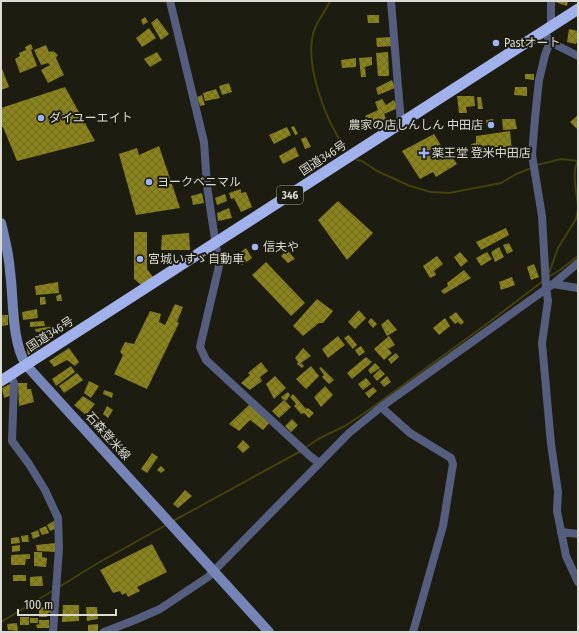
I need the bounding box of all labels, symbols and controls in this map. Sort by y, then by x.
place label: Pastオート [504,36,561,50]
marker: Pastオート [491,38,501,48]
place label: ダイユーエイト [49,111,133,125]
marker: ダイユーエイト [36,113,46,123]
place label: 農家の店しんしん 中田店 [348,118,483,132]
marker: 農家の店しんしん 中田店 [486,120,496,130]
street label: 国道346号 [297,138,349,178]
place label: 薬王堂 登米中田店 [432,146,531,160]
marker: 薬王堂 登米中田店 [419,148,429,158]
place label: ヨークベニマル [157,175,241,189]
marker: ヨークベニマル [144,177,154,187]
road number: 346 [277,186,303,204]
place label: 信夫や [263,240,299,254]
marker: 信夫や [250,242,260,252]
place label: 宮城いすゞ自動車 [148,252,244,266]
marker: 宮城いすゞ自動車 [135,254,145,264]
street label: 国道346号 [24,314,76,354]
street label: 石森登米線 [83,409,133,463]
scale bar [18,591,116,617]
text: 100 m [24,598,53,612]

